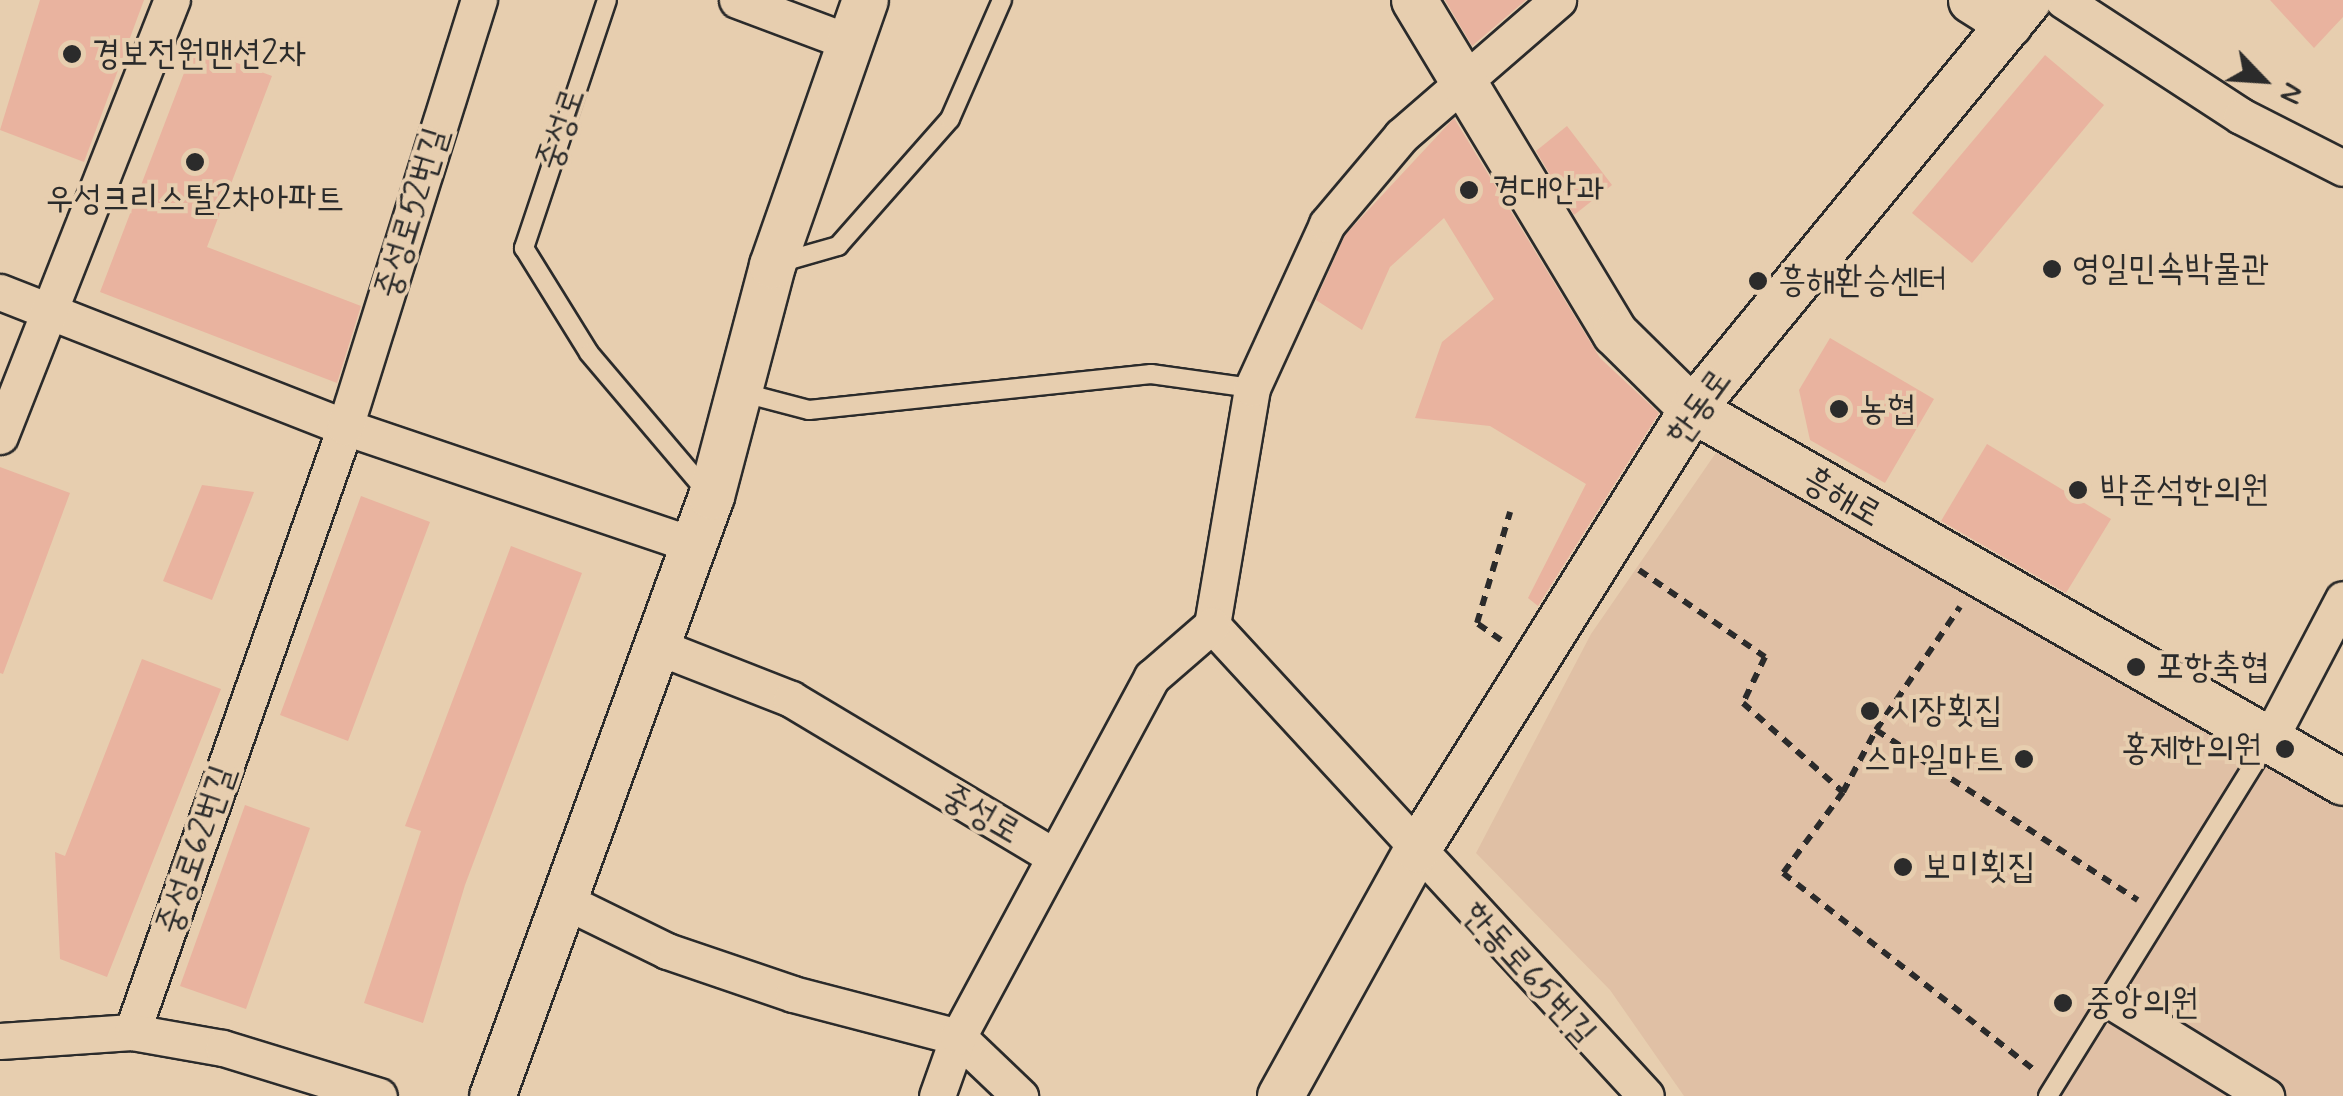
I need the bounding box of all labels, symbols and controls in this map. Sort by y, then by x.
north arrow [2213,30,2313,130]
place label: 경보전원맨션2차 [92,33,306,75]
marker: 경보전원맨션2차 [61,43,83,65]
text: N [2270,77,2311,109]
street label: 중성로 [527,82,595,176]
street label: 중성로52번길 [366,123,458,303]
marker: 우성크리스탈2차아파트 [184,151,206,173]
place label: 경대안과 [1492,169,1605,211]
marker: 경대안과 [1456,177,1482,203]
place label: 우성크리스탈2차아파트 [46,178,344,220]
place label: 영일민속박물관 [2072,248,2269,290]
marker: 영일민속박물관 [2041,258,2063,280]
place label: 흥해환승센터 [1778,260,1947,302]
marker: 흥해환승센터 [1747,270,1769,292]
street label: 한동로 [1657,360,1741,454]
place label: 농협 [1859,388,1915,430]
marker: 농협 [1828,398,1850,420]
street label: 흥해로 [1795,458,1889,536]
place label: 박준석한의원 [2100,469,2269,511]
marker: 박준석한의원 [2065,477,2091,503]
place label: 포항축협 [2156,646,2269,688]
marker: 포항축협 [2125,656,2147,678]
place label: 시장횟집 [1890,690,2003,732]
marker: 시장횟집 [1859,700,1881,722]
place label: 홍제한의원 [2121,728,2262,770]
marker: 홍제한의원 [2272,736,2298,762]
place label: 스마일마트 [1863,738,2004,780]
marker: 스마일마트 [2013,748,2035,770]
street label: 중성로62번길 [148,760,244,940]
street label: 중성로 [934,775,1028,853]
place label: 보미횟집 [1923,846,2036,888]
marker: 보미횟집 [1892,856,1914,878]
street label: 한동로65번길 [1454,893,1604,1055]
place label: 중앙의원 [2086,982,2199,1024]
marker: 중앙의원 [2050,990,2076,1016]

